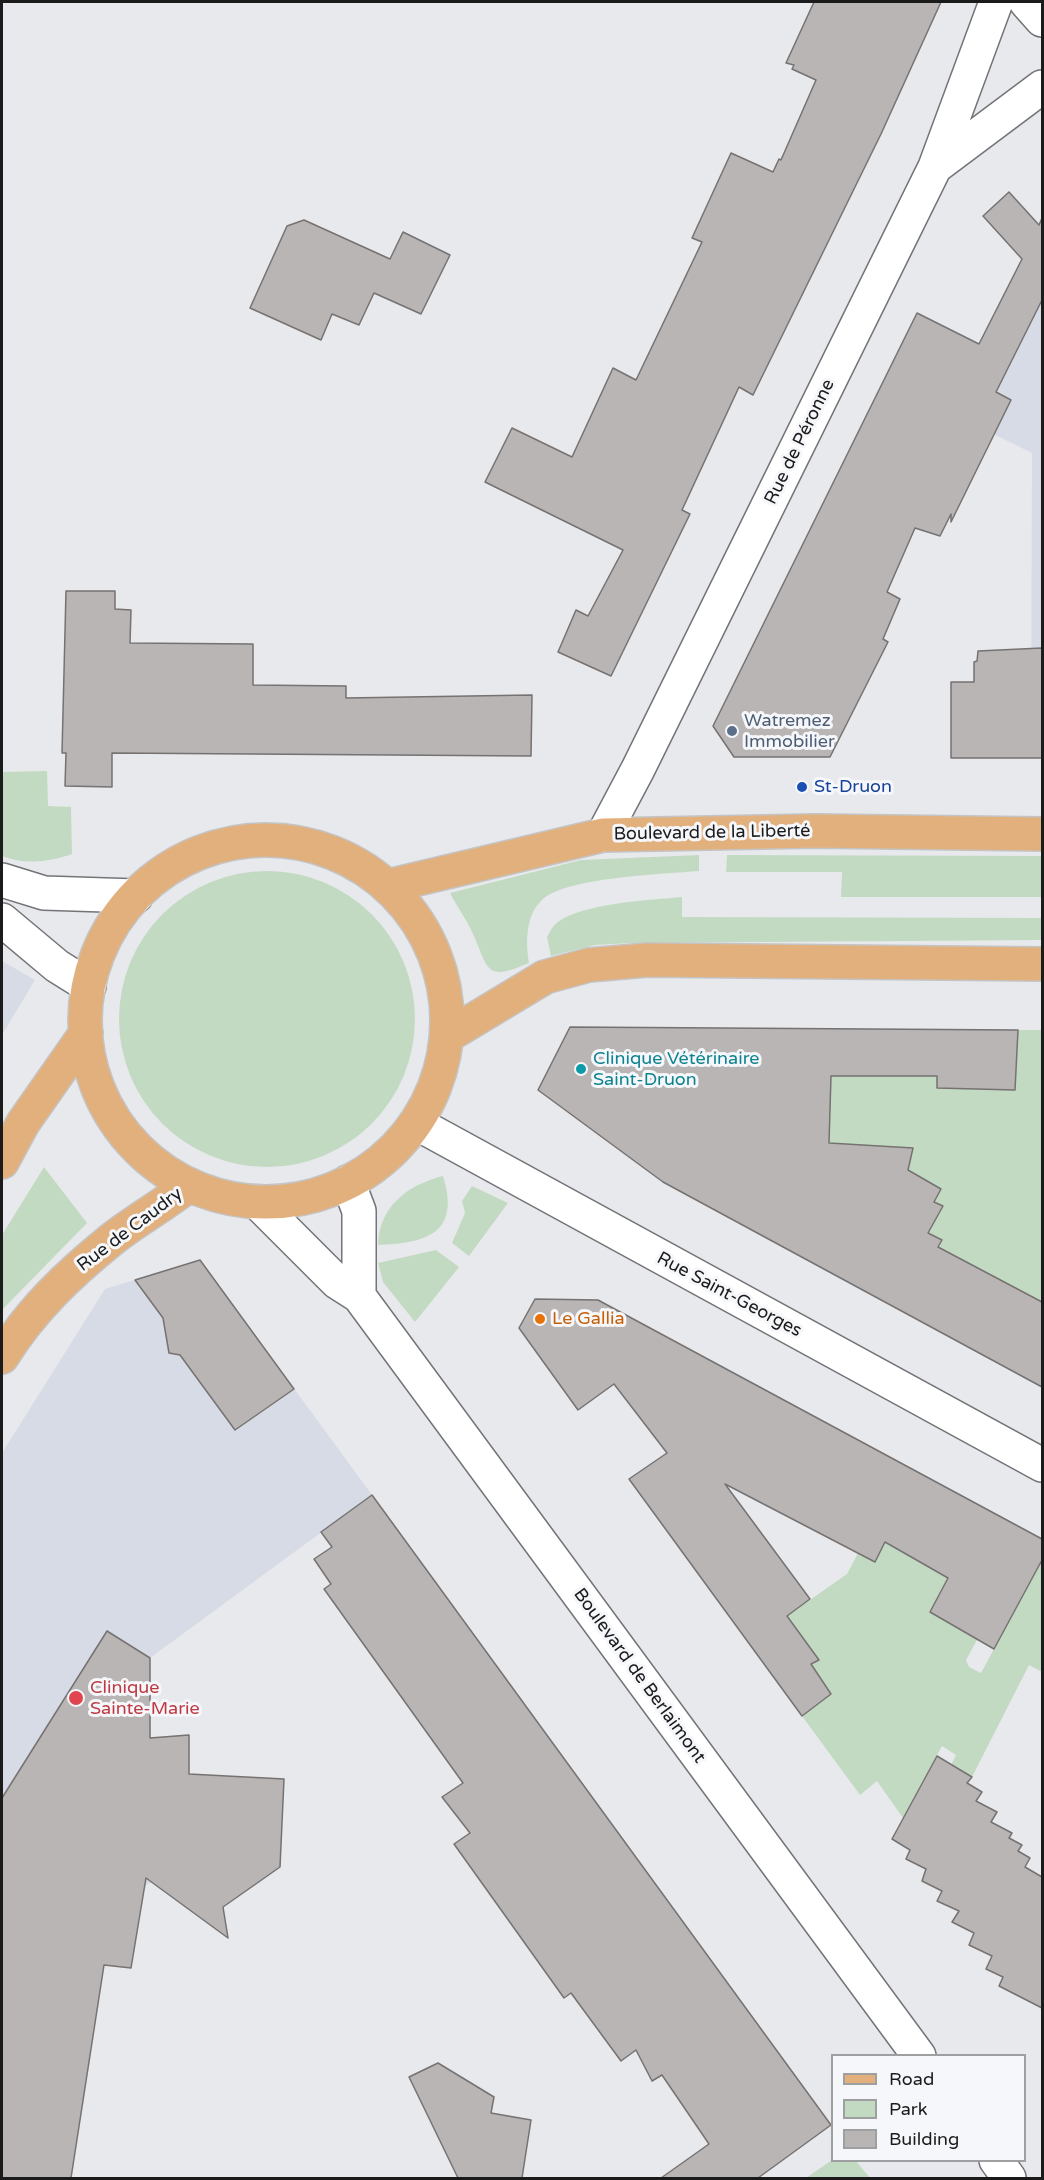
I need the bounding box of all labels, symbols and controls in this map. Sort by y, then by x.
street label: Rue de Péronne [760,376,840,508]
place label: Watremez Immobilier [744,710,835,752]
marker: Watremez Immobilier [725,724,739,738]
place label: St-Druon [814,776,892,798]
marker: St-Druon [795,780,809,794]
street label: Boulevard de la Liberté [613,820,811,846]
place label: Clinique Vétérinaire Saint-Druon [593,1048,759,1090]
marker: Clinique Vétérinaire Saint-Druon [574,1062,588,1076]
street label: Rue de Caudry [73,1183,187,1277]
street label: Rue Saint-Georges [653,1248,805,1342]
place label: Le Gallia [552,1308,625,1330]
marker: Le Gallia [533,1312,547,1326]
street label: Boulevard de Berlaimont [568,1584,710,1768]
place label: Clinique Sainte-Marie [90,1677,200,1720]
marker: Clinique Sainte-Marie [67,1689,85,1707]
legend [831,2054,1026,2162]
text: Road [889,2068,934,2090]
text: Park [889,2098,927,2120]
text: Building [889,2128,959,2150]

